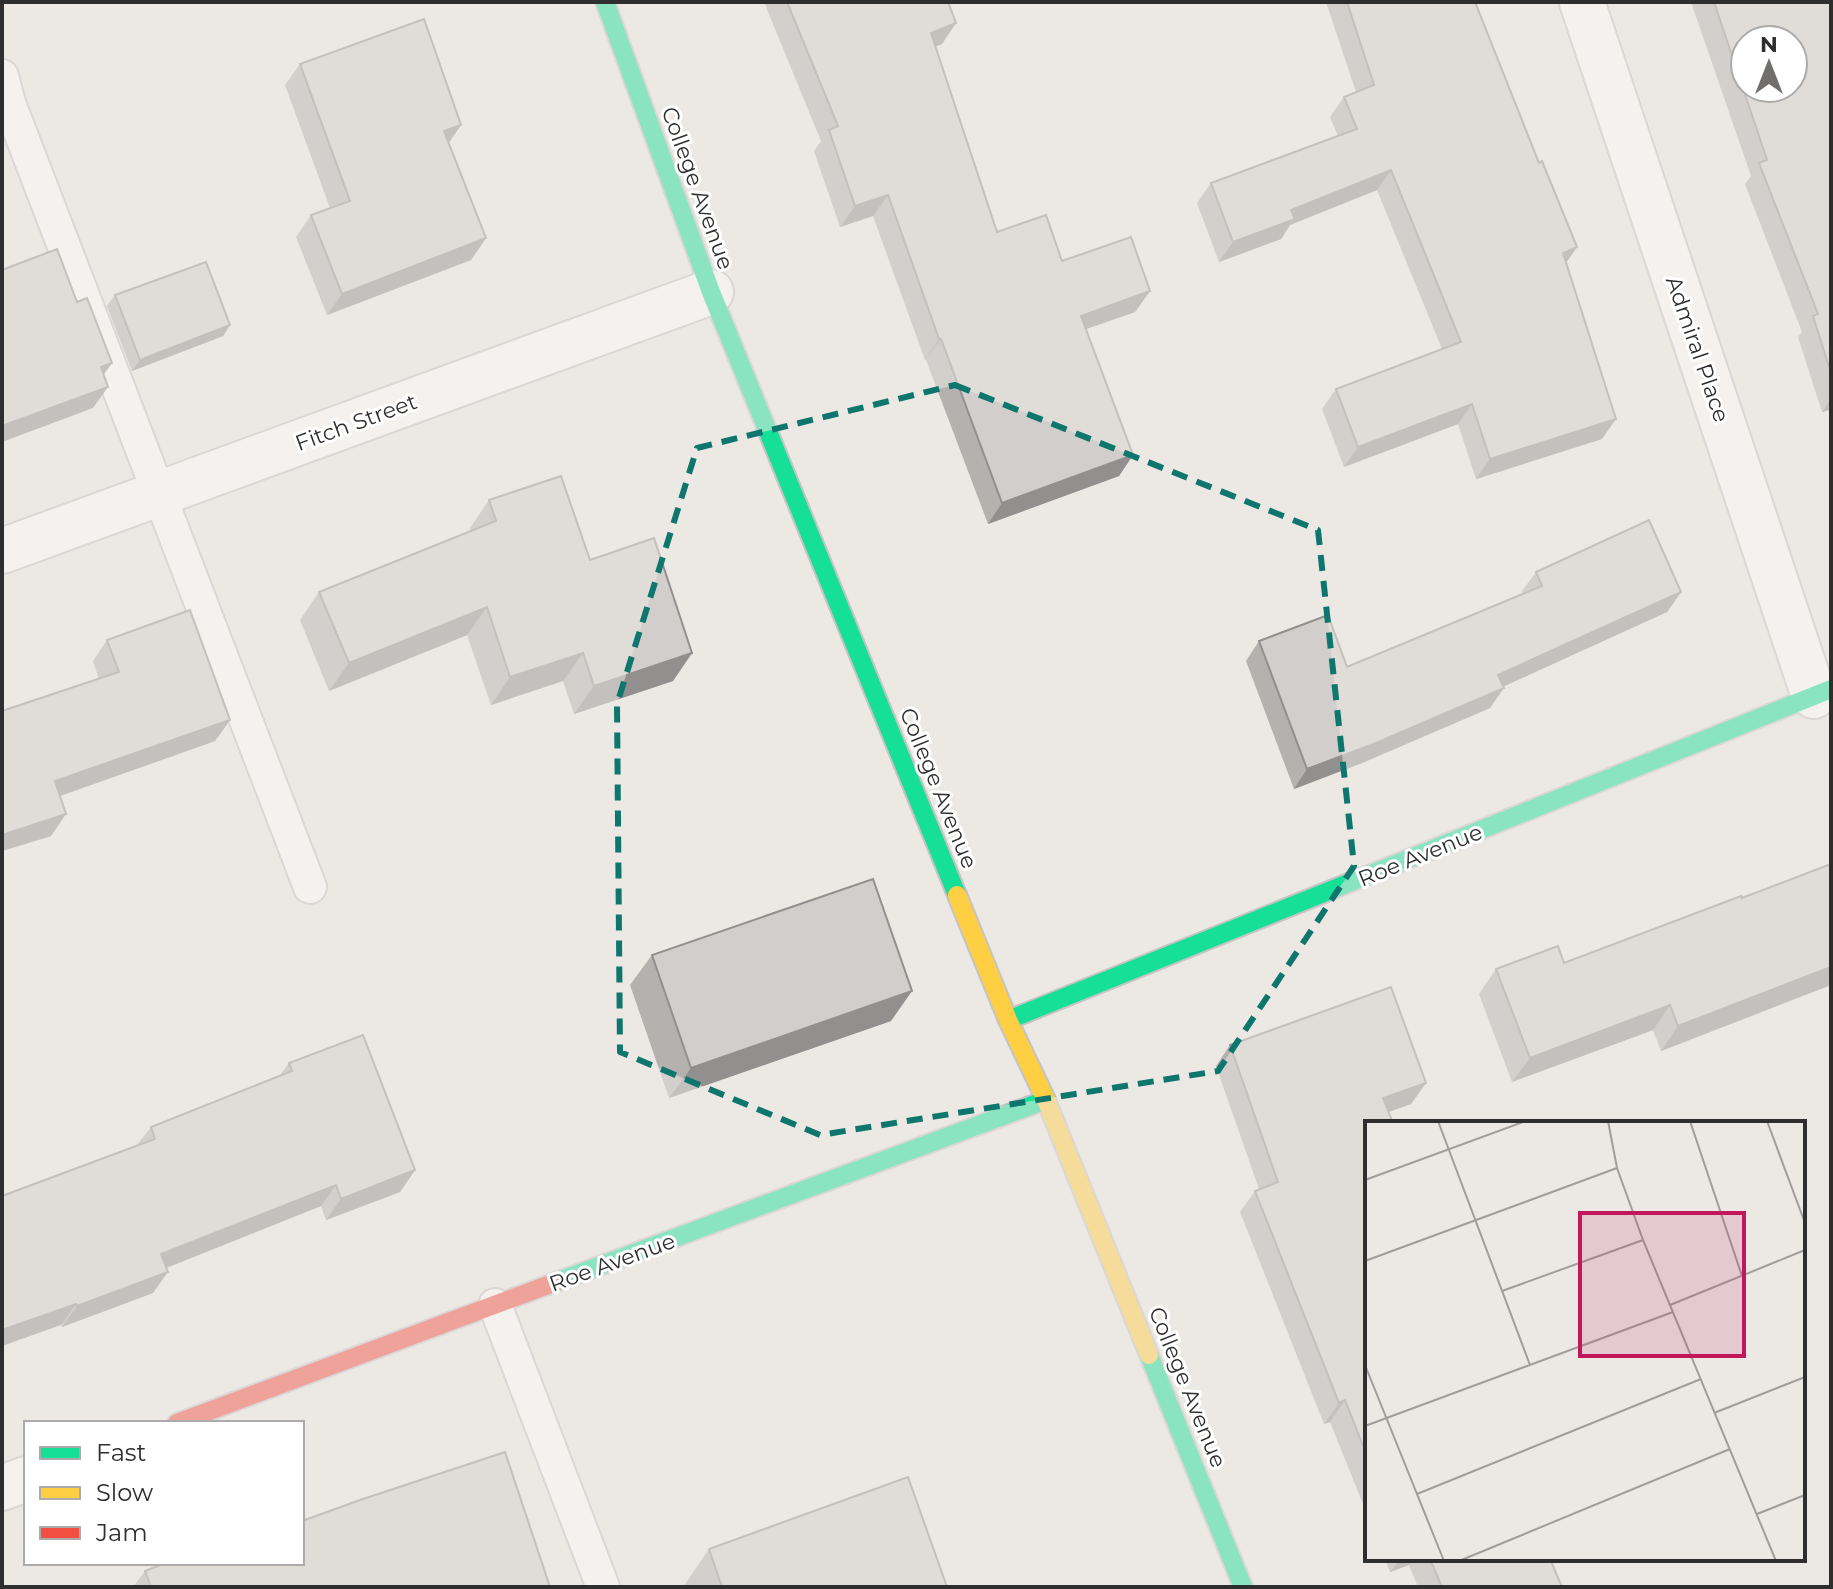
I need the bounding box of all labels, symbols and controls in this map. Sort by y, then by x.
north arrow [1729,24,1809,104]
text: N [1760,31,1778,58]
street label: College Avenue [656,103,739,273]
street label: Admiral Place [1660,273,1735,426]
street label: Fitch Street [292,388,421,457]
street label: College Avenue [894,704,983,873]
street label: Roe Avenue [1354,818,1486,893]
inset map [1365,1121,1805,1561]
street label: Roe Avenue [546,1227,679,1298]
street label: College Avenue [1143,1303,1232,1472]
legend [24,1421,304,1565]
text: Fast [96,1438,147,1467]
text: Slow [96,1478,153,1507]
text: Jam [95,1518,148,1547]

